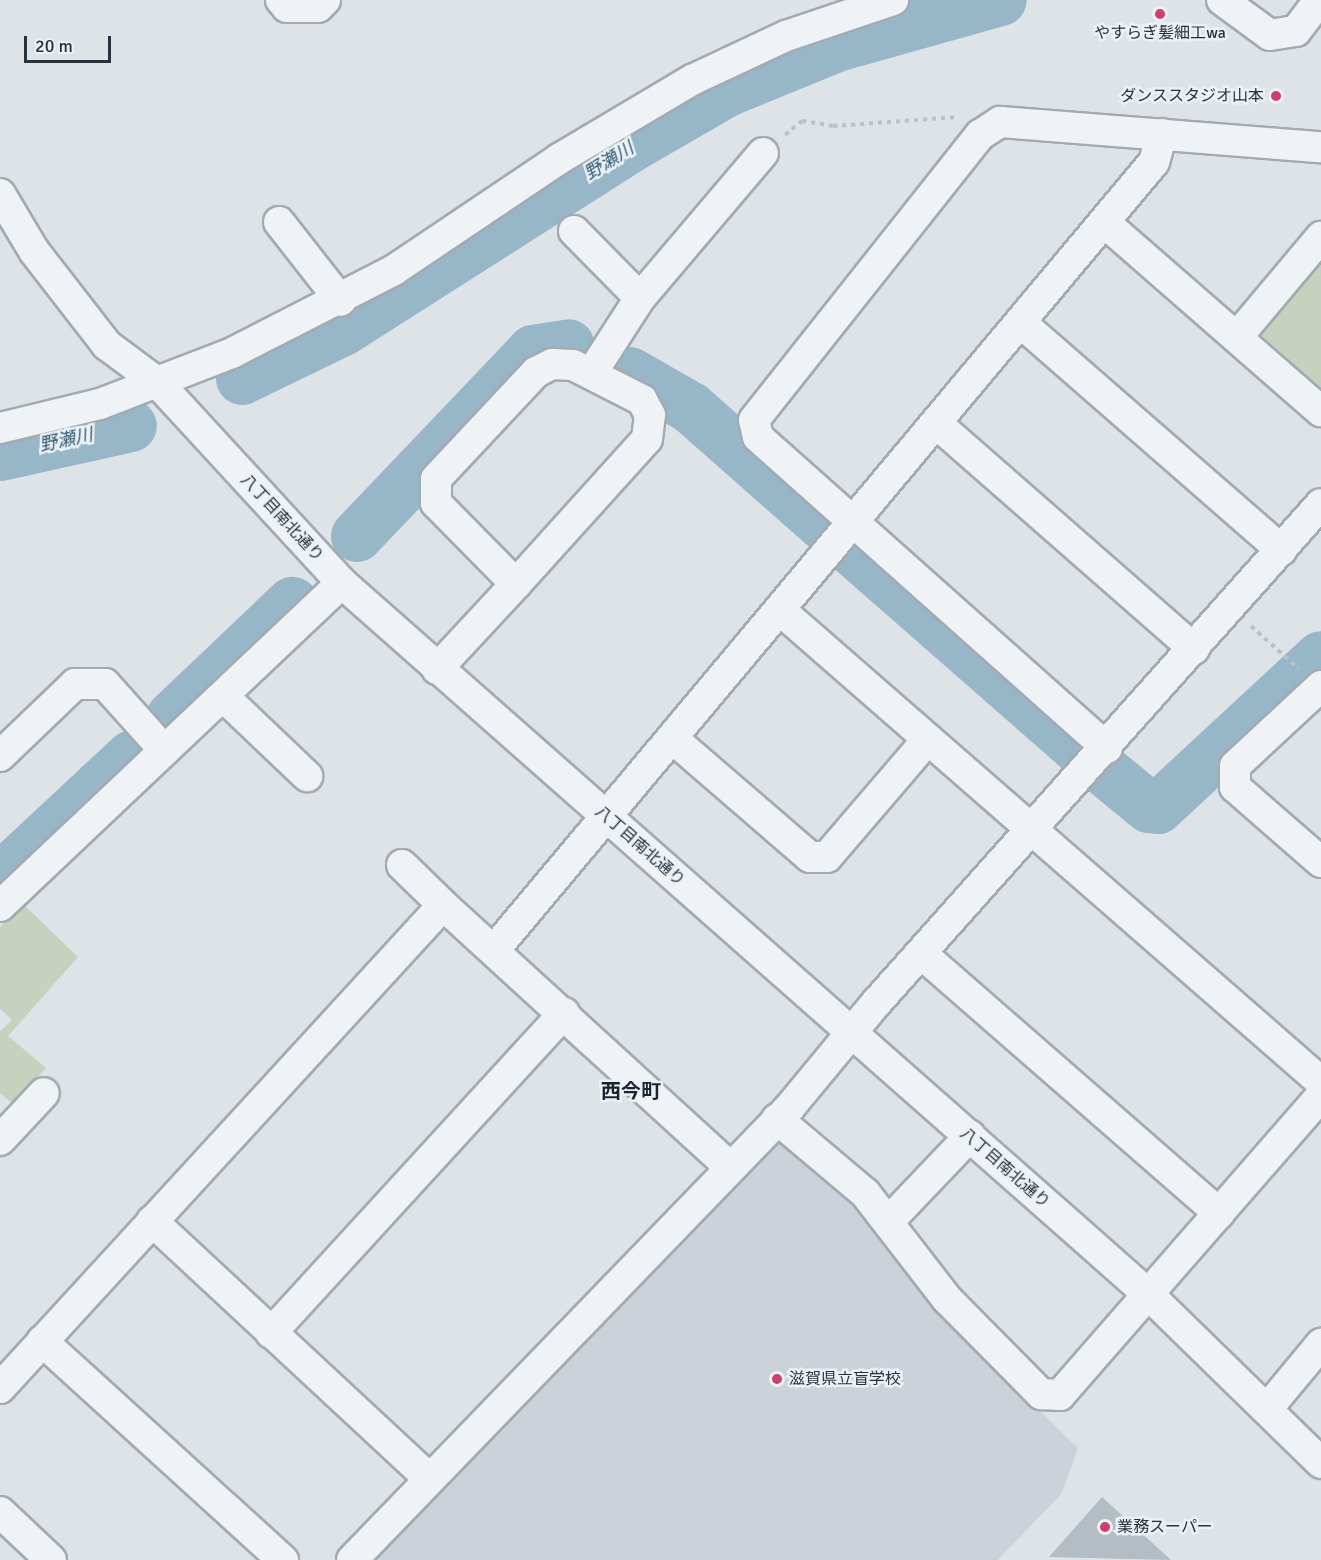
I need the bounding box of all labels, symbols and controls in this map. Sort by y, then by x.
marker: やすらぎ髪細工wa [1153,7,1167,21]
place label: やすらぎ髪細工wa [1094,23,1226,43]
scale bar [27,24,114,62]
text: 20 m [35,35,73,57]
place label: ダンススタジオ山本 [1120,86,1264,106]
marker: ダンススタジオ山本 [1269,89,1283,103]
water label: 野瀬川 [580,138,638,184]
water label: 野瀬川 [37,424,95,456]
street label: 八丁目南北通り [237,470,327,566]
street label: 八丁目南北通り [591,802,689,890]
district label: 西今町 [601,1079,661,1103]
street label: 八丁目南北通り [956,1124,1054,1212]
place label: 滋賀県立盲学校 [789,1369,901,1389]
marker: 滋賀県立盲学校 [770,1372,784,1386]
place label: 業務スーパー [1117,1517,1213,1537]
marker: 業務スーパー [1098,1520,1112,1534]

